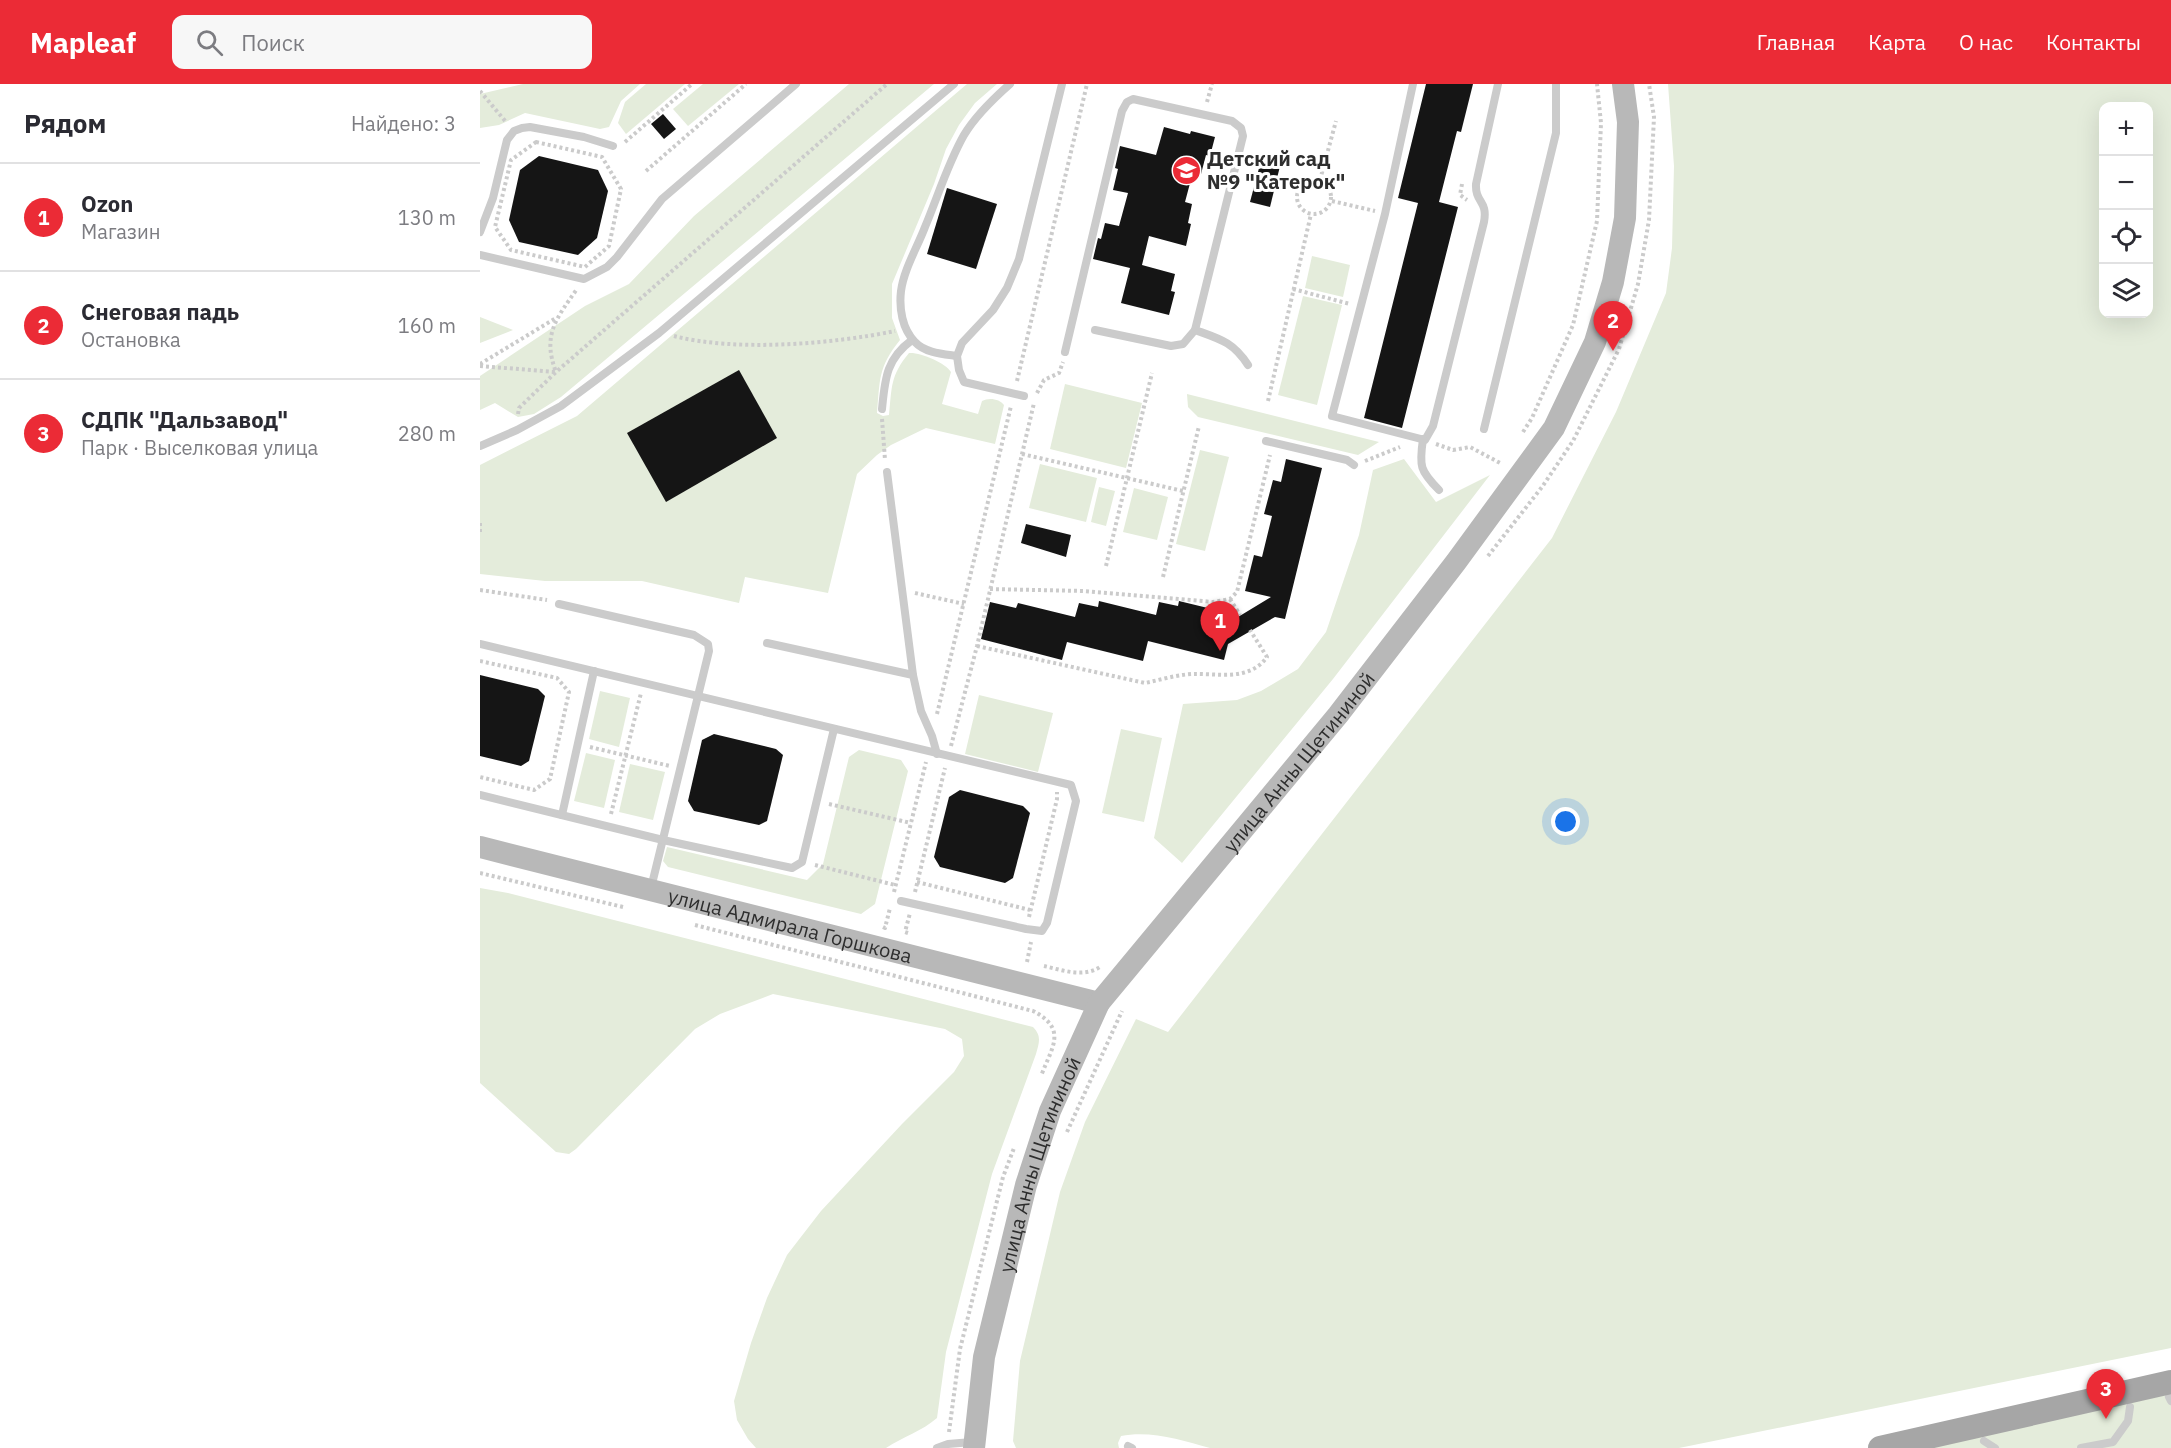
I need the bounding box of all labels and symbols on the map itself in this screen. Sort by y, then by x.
place label: Детский сад №9 "Катерок" [1207,145,1345,195]
school or university icon: Детский сад №9 "Катерок" [1170,154,1202,186]
pin: 2 [1594,302,1632,351]
pin: 1 [1200,602,1240,651]
street label: улица Анны Щетининой [1216,666,1380,858]
your location [1551,807,1580,836]
street label: улица Адмирала Горшкова [665,881,915,969]
street label: улица Анны Щетининой [992,1052,1086,1275]
pin: 3 [2086,1370,2126,1419]

